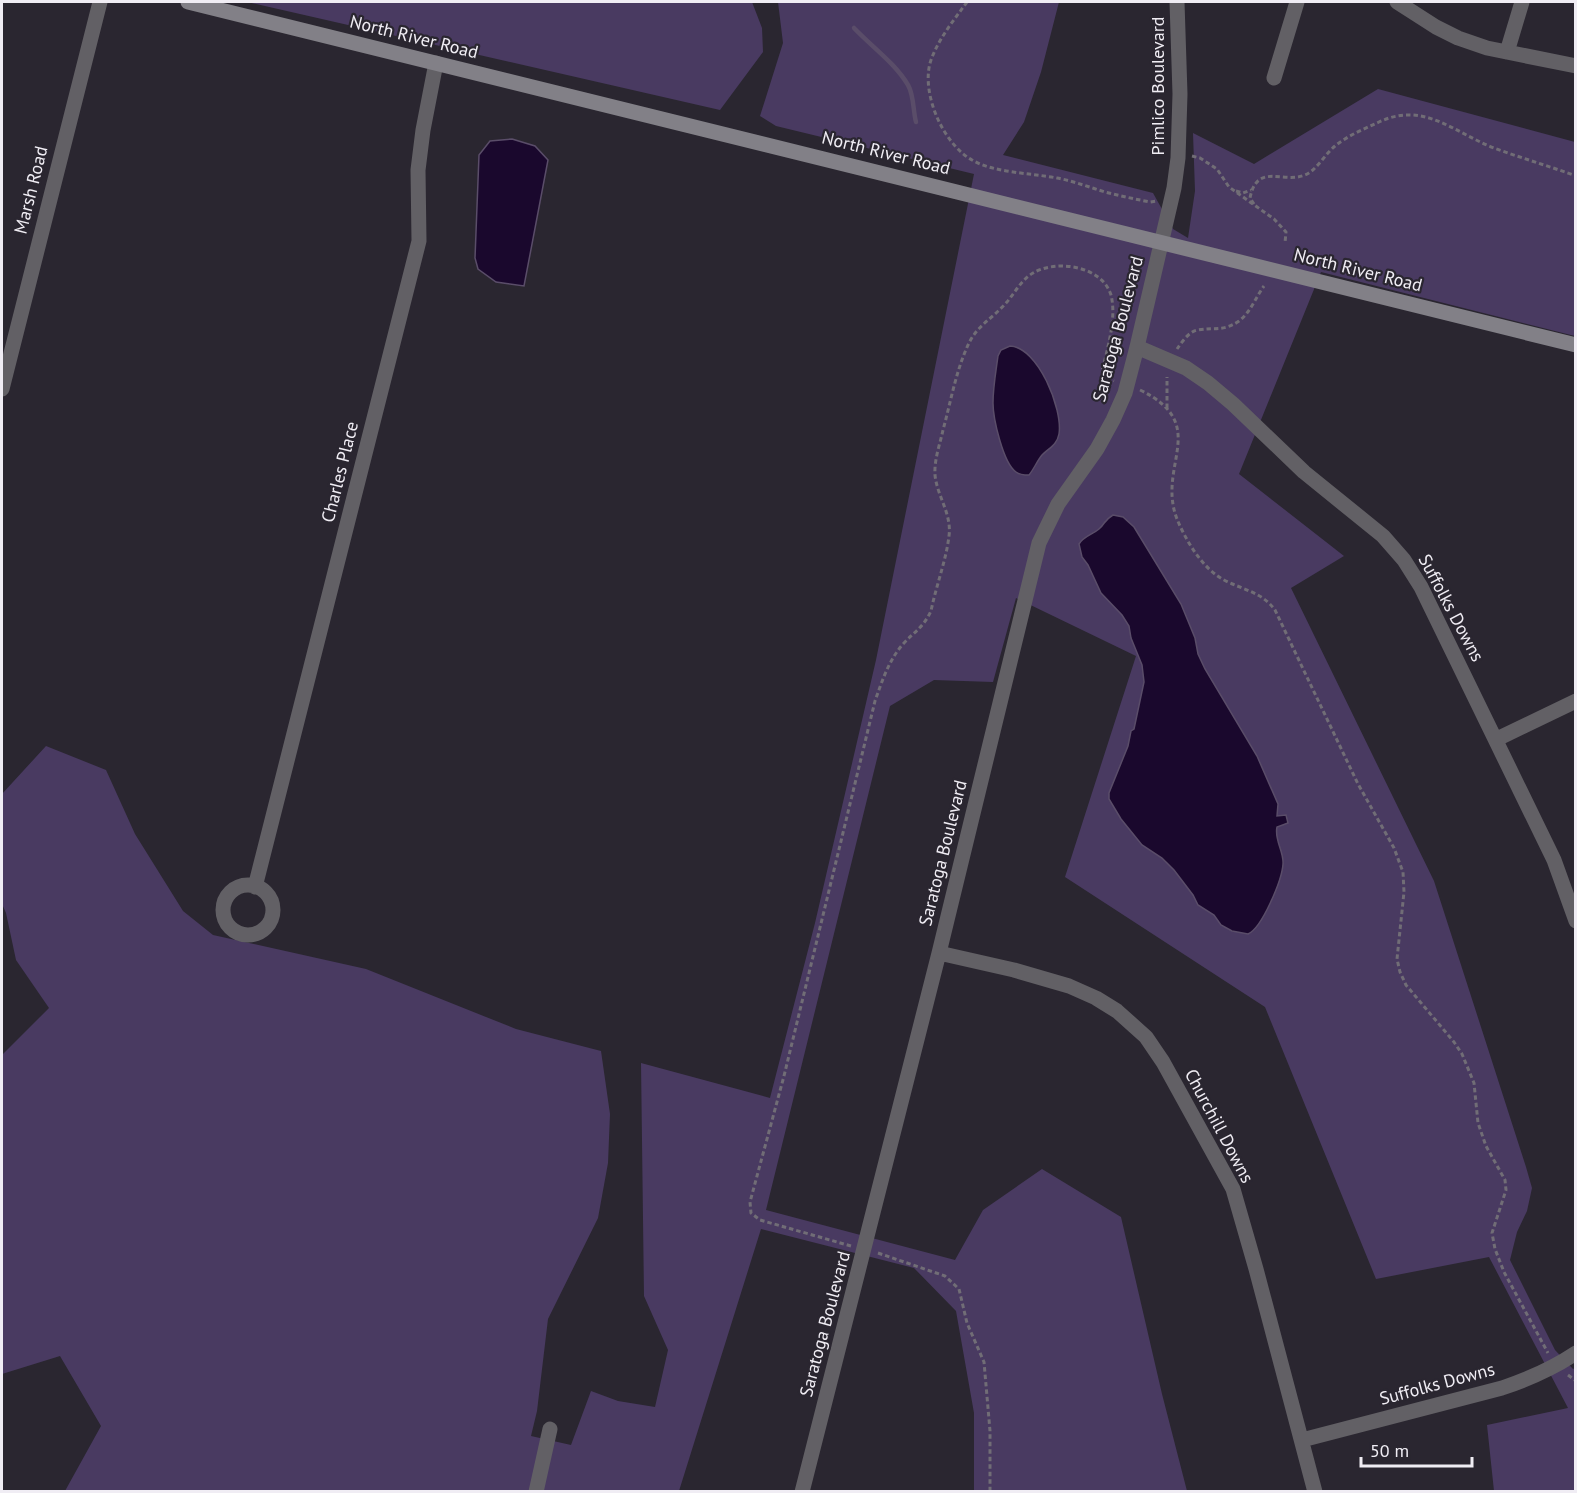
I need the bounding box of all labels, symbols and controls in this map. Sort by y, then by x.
street label: North River Road [348,9,481,64]
street label: Pimlico Boulevard [1146,16,1169,156]
street label: North River Road [820,125,953,180]
street label: Marsh Road [9,144,53,236]
street label: North River Road [1292,242,1425,297]
street label: Saratoga Boulevard [1087,254,1148,404]
street label: Charles Place [316,419,363,525]
street label: Suffolks Downs [1414,550,1489,665]
street label: Saratoga Boulevard [913,777,972,928]
street label: Churchill Downs [1180,1065,1259,1187]
street label: Saratoga Boulevard [794,1249,855,1399]
street label: Suffolks Downs [1377,1357,1497,1410]
scale bar [1361,1430,1472,1468]
text: 50 m [1370,1439,1409,1462]

